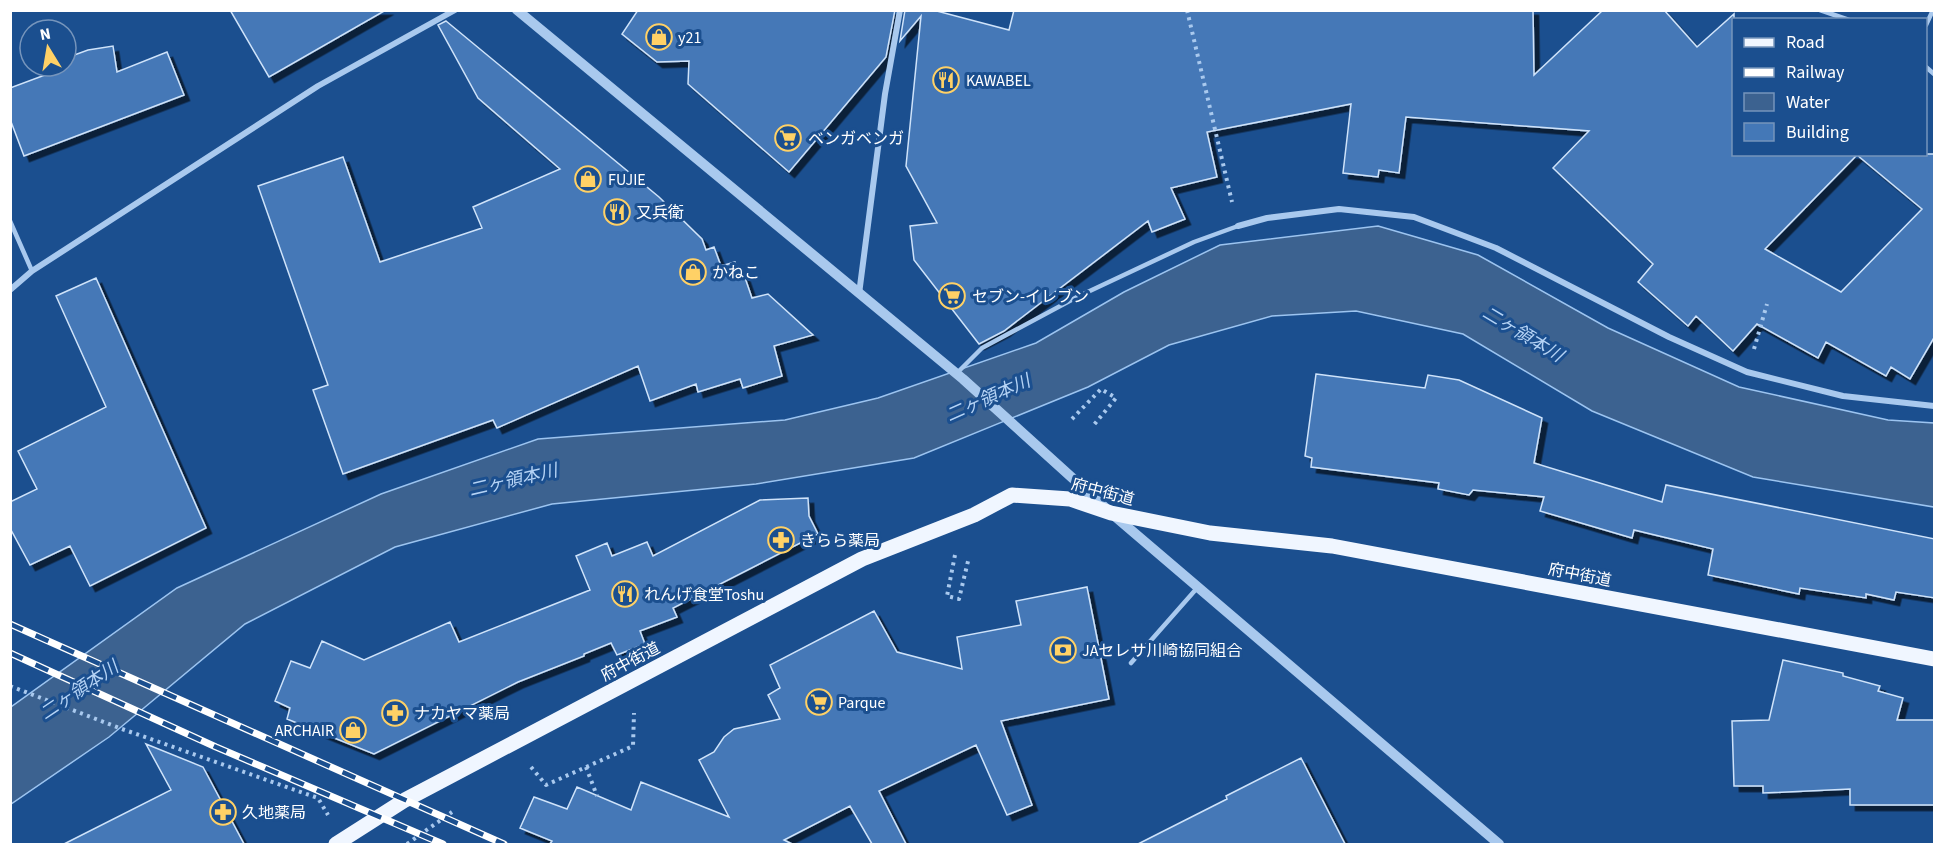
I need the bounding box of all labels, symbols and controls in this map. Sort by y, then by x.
north arrow [18,18,78,78]
legend [1732,18,1927,156]
text: N [38,22,53,46]
shop icon: y21 [644,22,674,52]
place label: y21 [678,27,701,49]
text: Road [1786,30,1825,55]
text: Railway [1786,60,1845,85]
restaurant icon: KAWABEL [931,65,961,95]
place label: KAWABEL [966,70,1031,92]
text: Water [1786,90,1830,115]
text: Building [1786,120,1849,145]
supermarket icon: ベンガベンガ [773,123,803,153]
place label: ベンガベンガ [808,128,904,150]
shop icon: FUJIE [573,164,603,194]
place label: FUJIE [608,169,646,191]
restaurant icon: 又兵衛 [602,197,632,227]
place label: 又兵衛 [636,202,684,224]
shop icon: かねこ [678,257,708,287]
place label: かねこ [712,262,760,284]
supermarket icon: セブン-イレブン [937,281,967,311]
place label: セブン-イレブン [972,286,1089,308]
water label: 二ヶ領本川 [1478,301,1569,369]
water label: 二ヶ領本川 [942,368,1036,428]
water label: 二ヶ領本川 [466,458,562,503]
street label: 府中街道 [1069,473,1137,511]
pharmacy icon: きらら薬局 [766,525,796,555]
place label: きらら薬局 [800,530,880,552]
street label: 府中街道 [1546,558,1613,592]
restaurant icon: れんげ食堂Toshu [610,579,640,609]
place label: れんげ食堂Toshu [644,584,764,606]
bank icon: JAセレサ川崎協同組合 [1048,635,1078,665]
street label: 府中街道 [597,637,664,687]
place label: JAセレサ川崎協同組合 [1082,640,1242,662]
water label: 二ヶ領本川 [35,654,125,726]
supermarket icon: Parque [804,687,834,717]
place label: Parque [838,692,885,714]
pharmacy icon: ナカヤマ薬局 [380,698,410,728]
place label: ナカヤマ薬局 [414,703,510,725]
shop icon: ARCHAIR [338,715,368,745]
place label: ARCHAIR [275,720,334,742]
pharmacy icon: 久地薬局 [208,797,238,827]
place label: 久地薬局 [242,802,306,824]

